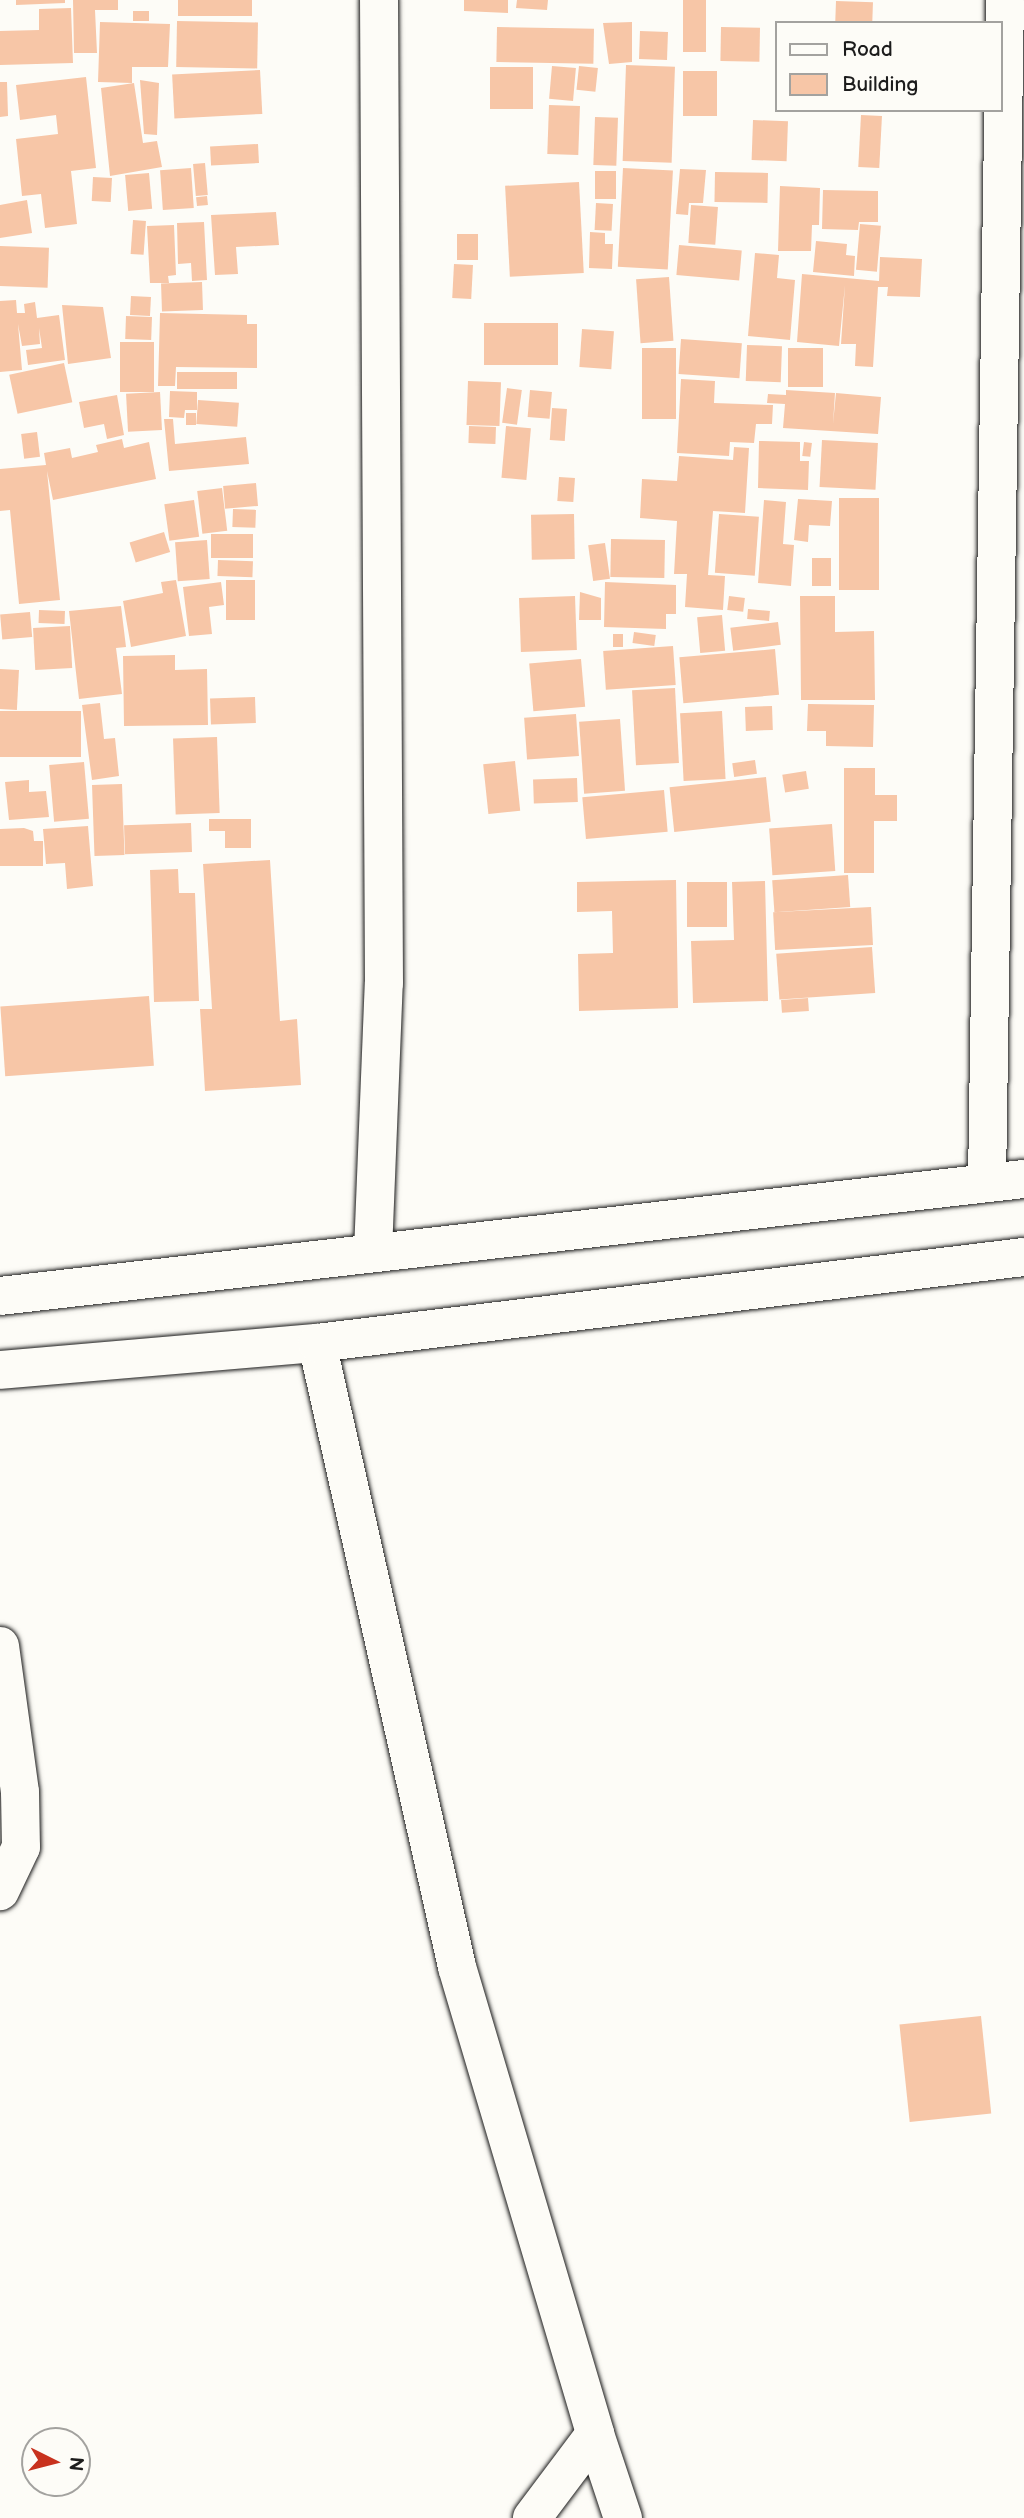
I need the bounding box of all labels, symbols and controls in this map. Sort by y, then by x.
legend [776,21,1003,112]
text: Road [842,37,893,62]
text: Building [842,72,918,97]
north arrow [21,2427,91,2497]
text: N [63,2456,88,2472]

